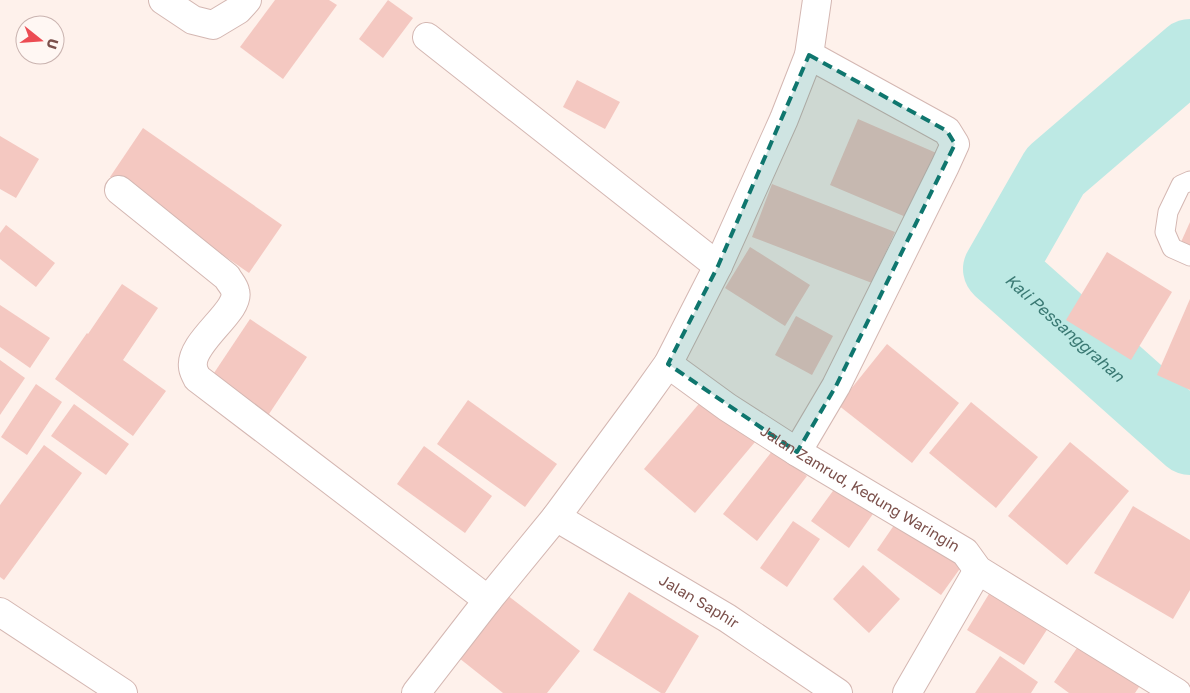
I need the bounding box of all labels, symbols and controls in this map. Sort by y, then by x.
north arrow [15,15,65,65]
text: U [43,37,63,51]
water label: Kali Pessanggrahan [1001,269,1129,386]
street label: Jalan Zamrud, Kedung Waringin [757,421,963,555]
street label: Jalan Saphir [656,570,743,632]

